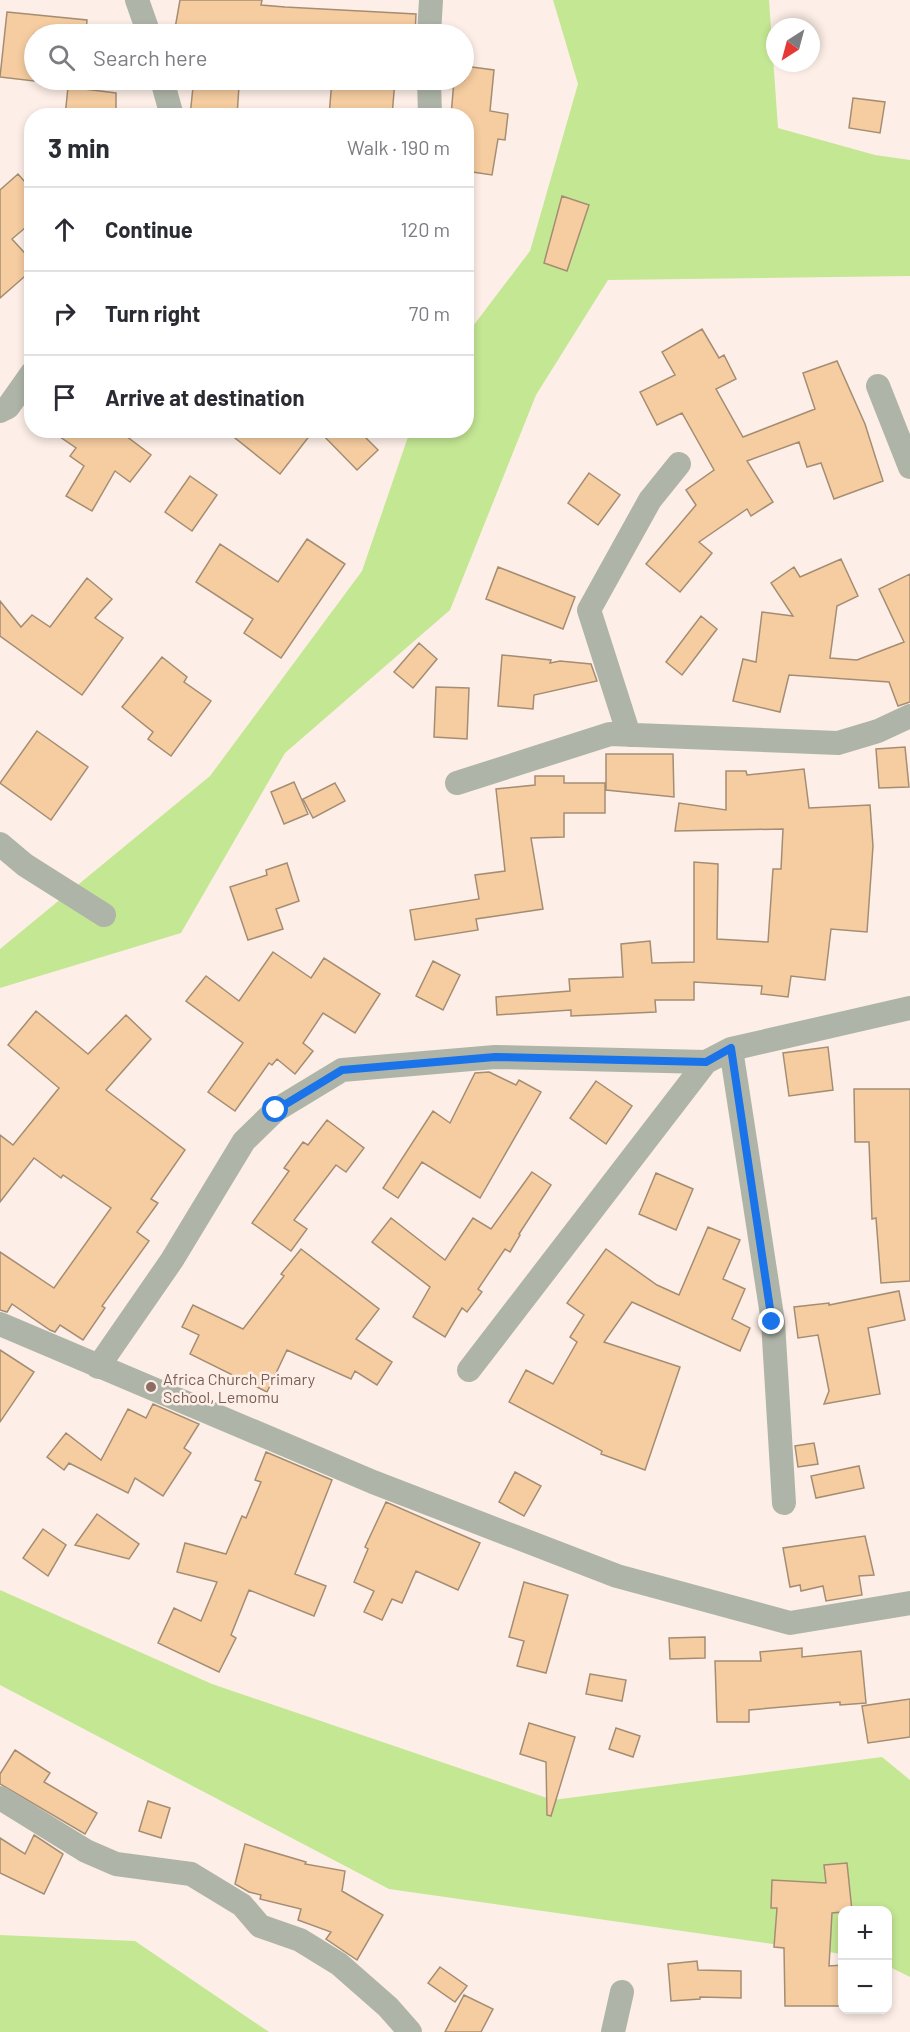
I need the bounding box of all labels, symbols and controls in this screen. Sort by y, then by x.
north arrow [766,18,820,72]
search box [24,24,474,90]
icon: search [45,41,78,74]
text: Search here [93,44,207,70]
text: 3 min [48,132,110,163]
text: Walk · 190 m [347,135,450,159]
icon: ahead [48,213,81,246]
text: Continue [105,216,193,242]
text: 120 m [400,217,450,241]
icon: right [48,297,81,330]
text: Turn right [105,300,200,326]
text: 70 m [409,301,450,325]
icon: arrive [48,381,81,414]
text: Arrive at destination [105,384,304,410]
route start [262,1096,288,1122]
route end [758,1308,784,1334]
place label: Africa Church Primary School, Lemomu [163,1369,316,1406]
marker: Africa Church Primary School, Lemomu [144,1380,158,1394]
map controls [838,1906,892,2014]
button: + [838,1906,892,1960]
button: − [838,1960,892,2014]

